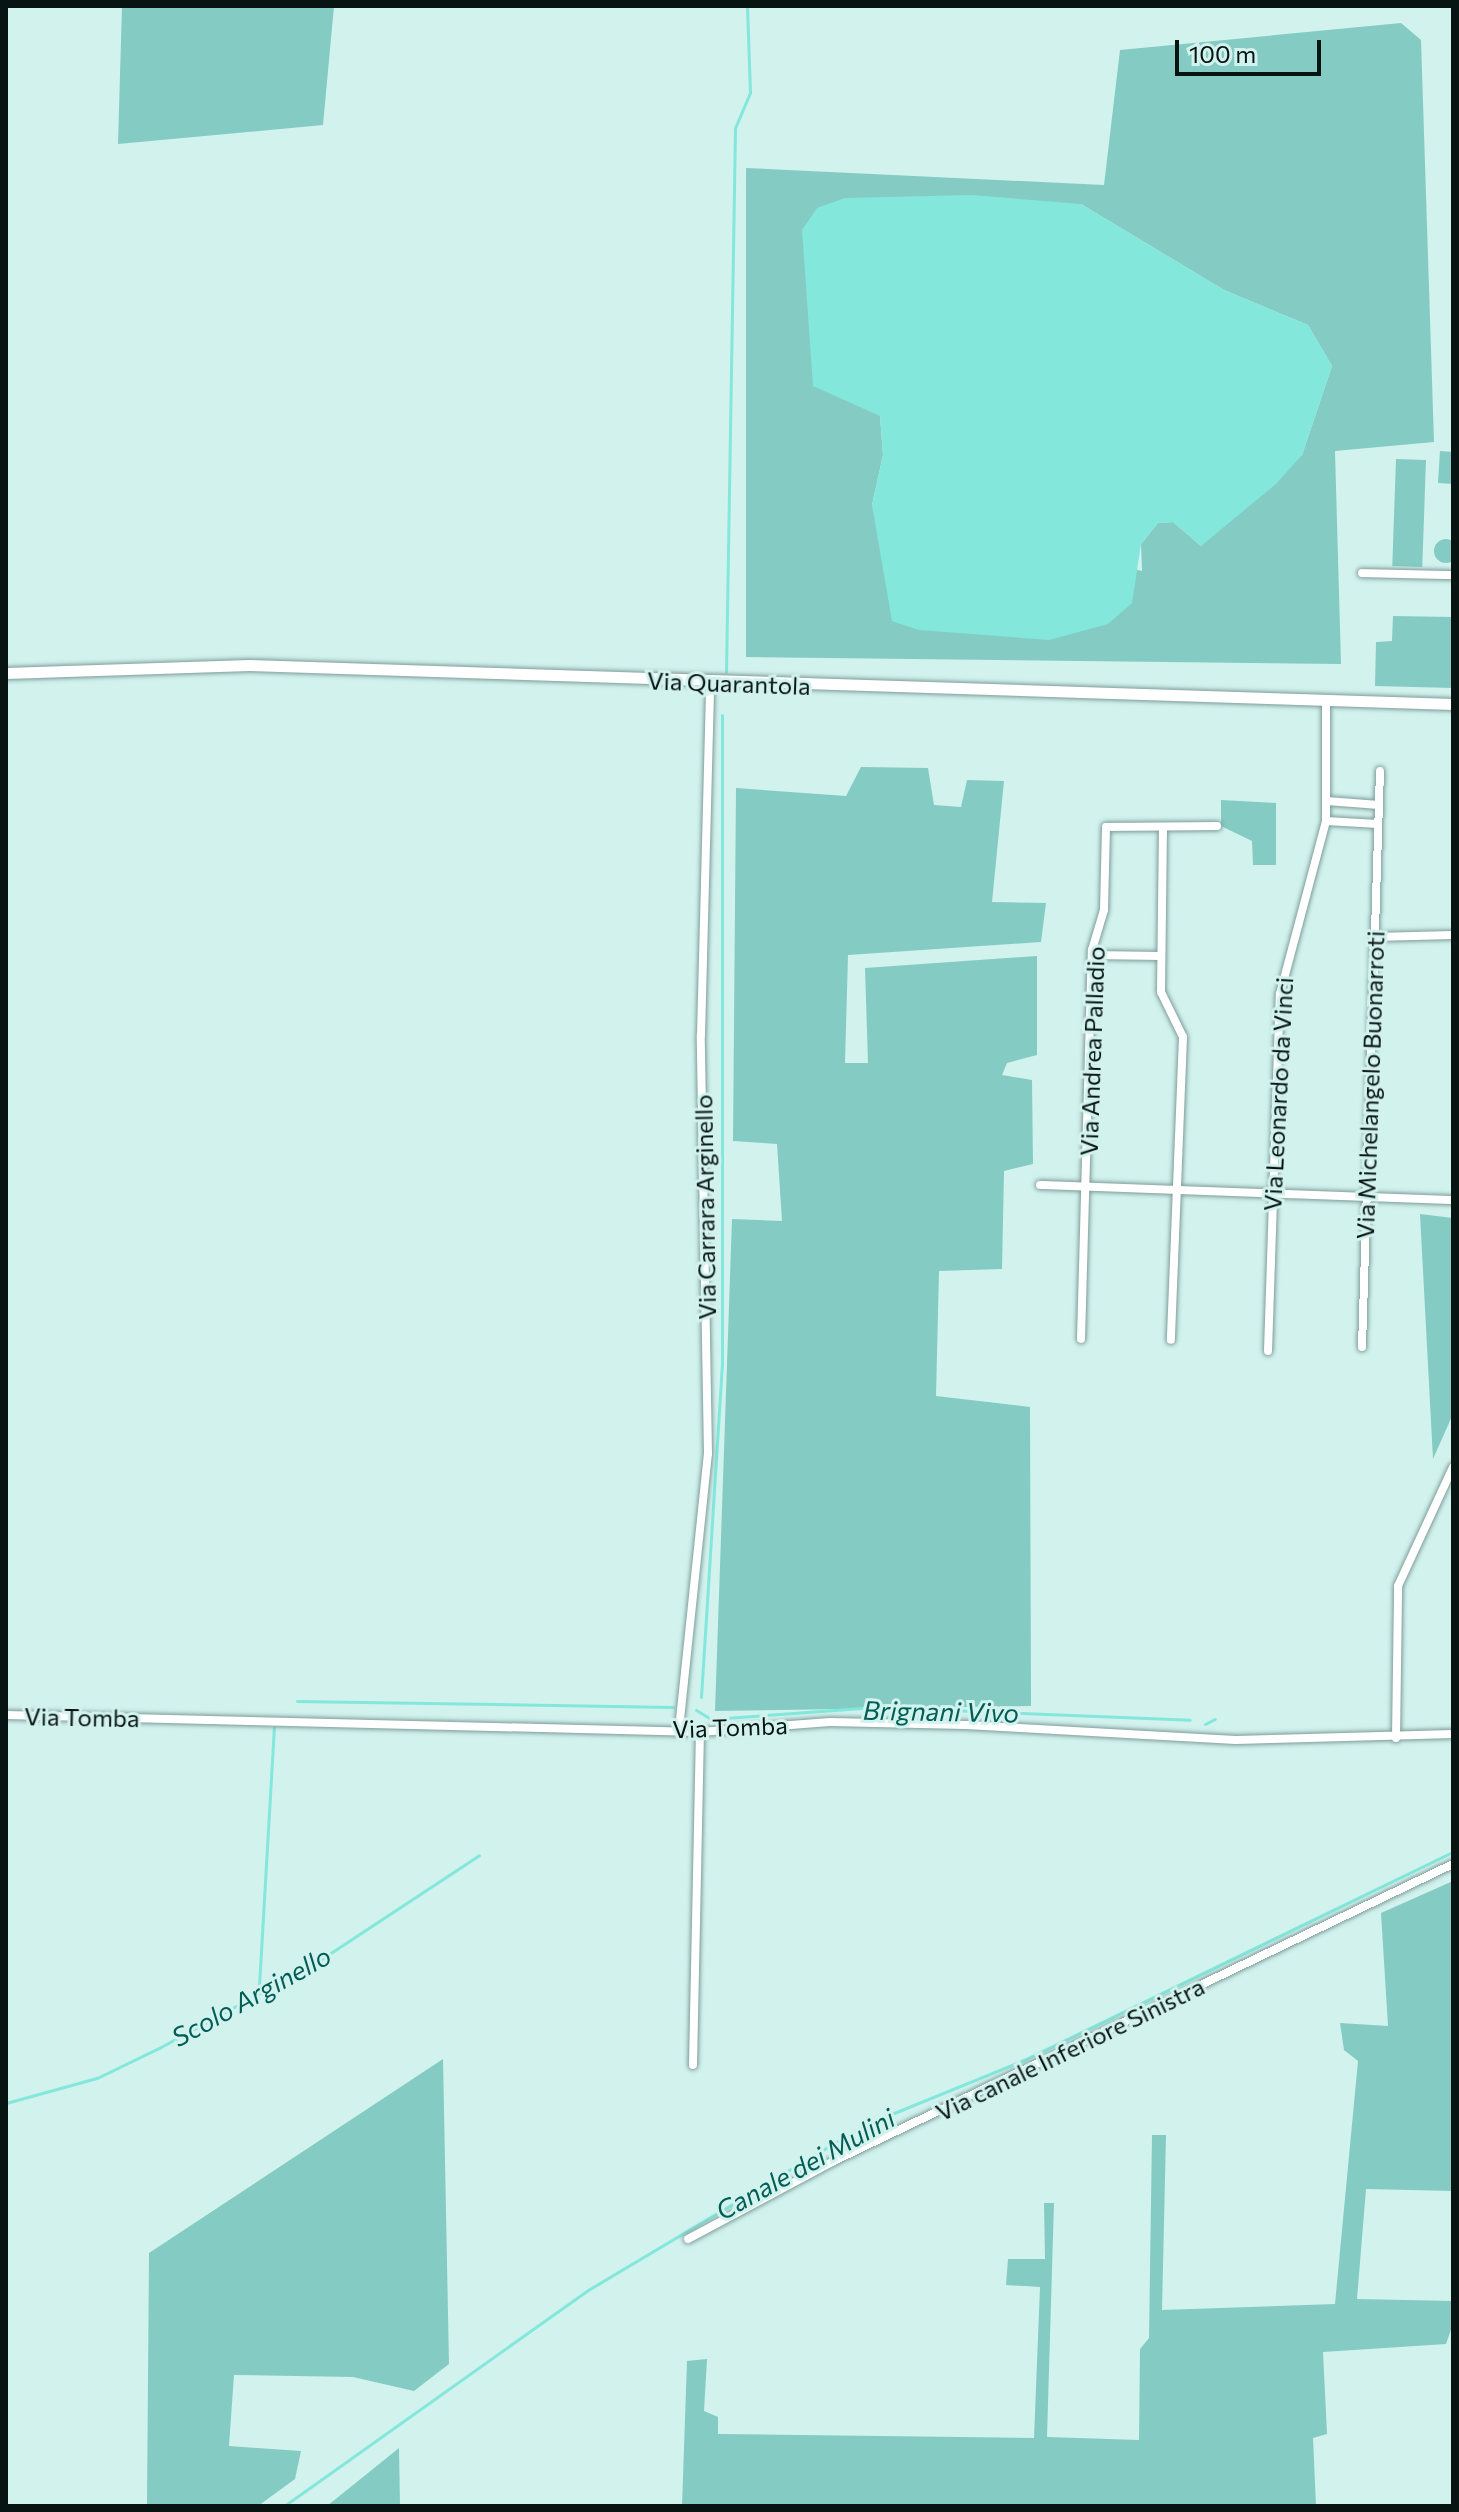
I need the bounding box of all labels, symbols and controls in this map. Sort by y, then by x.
scale bar [1179,24,1325,74]
text: 100 m [1189,39,1256,68]
street label: Via Quarantola [647,666,811,700]
street label: Via Michelangelo Buonarroti [1350,930,1390,1240]
street label: Via Andrea Palladio [1074,946,1110,1156]
street label: Via Leonardo da Vinci [1257,976,1299,1212]
street label: Via Carrara Arginello [689,1094,721,1320]
water label: Brignani Vivo [863,1694,1019,1728]
street label: Via Tomba [24,1702,140,1732]
street label: Via Tomba [672,1711,788,1743]
water label: Scolo Arginello [166,1939,336,2053]
street label: Via canale Inferiore Sinistra [931,1971,1209,2127]
water label: Canale dei Mulini [710,2102,900,2226]

